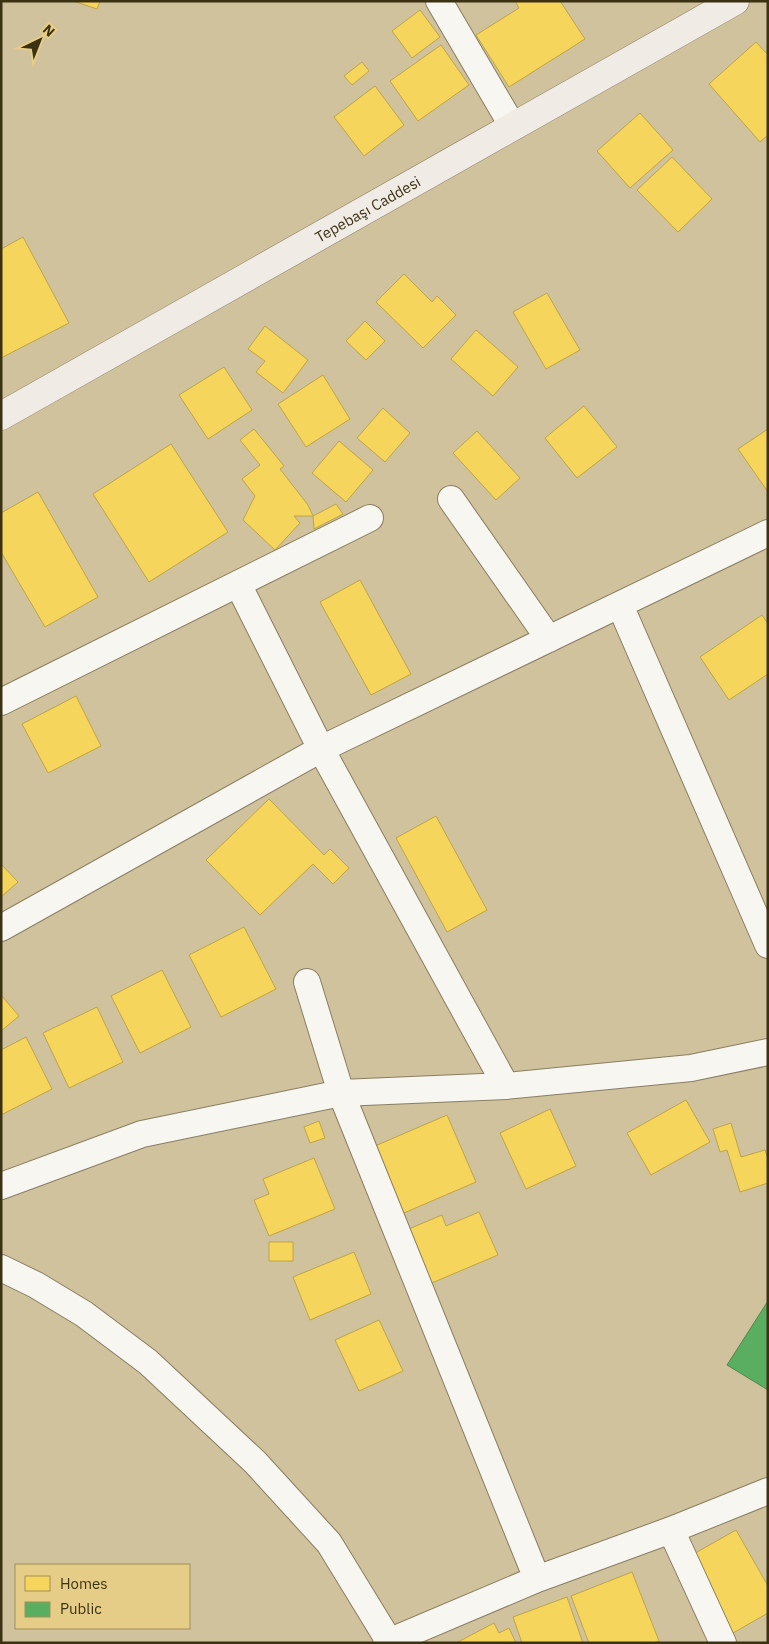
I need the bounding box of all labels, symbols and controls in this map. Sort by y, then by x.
north arrow [15,15,65,65]
text: N [39,20,59,41]
street label: Tepebaşı Caddesi [311,171,424,246]
legend [15,1564,190,1629]
text: Homes [60,1574,108,1593]
text: Public [60,1599,102,1618]

